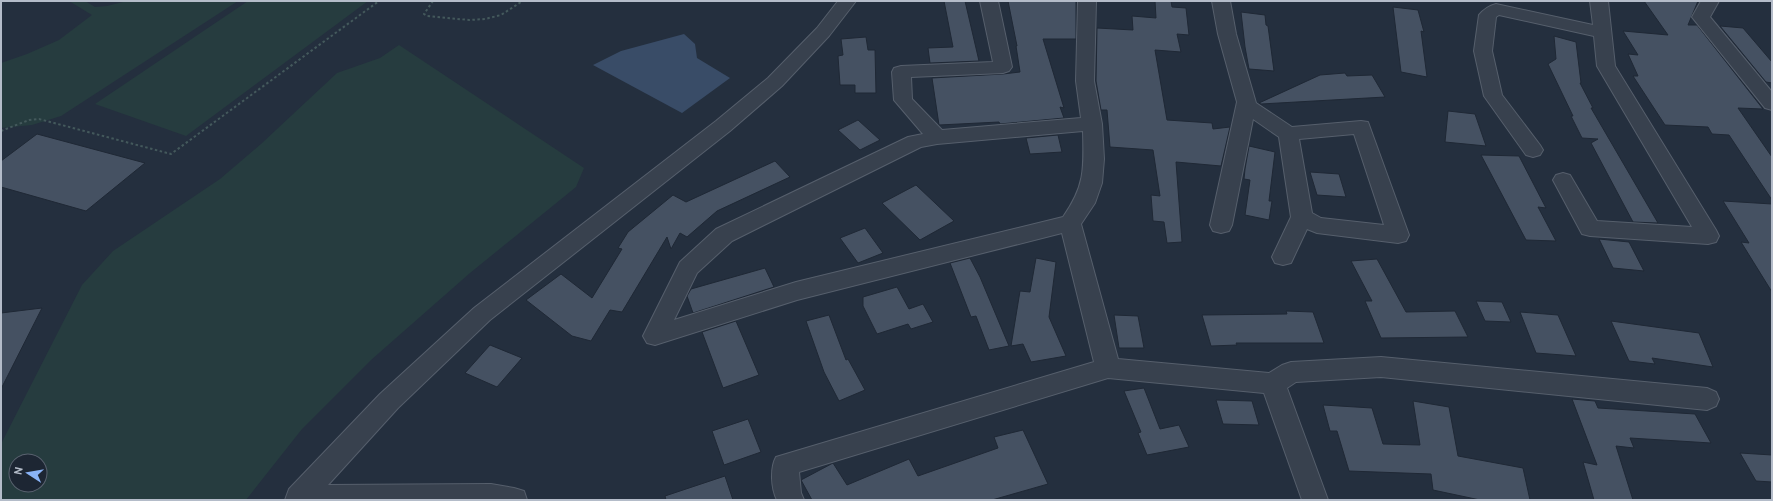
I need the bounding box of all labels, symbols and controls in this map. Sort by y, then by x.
north arrow [8,453,48,493]
text: N [12,466,27,476]

